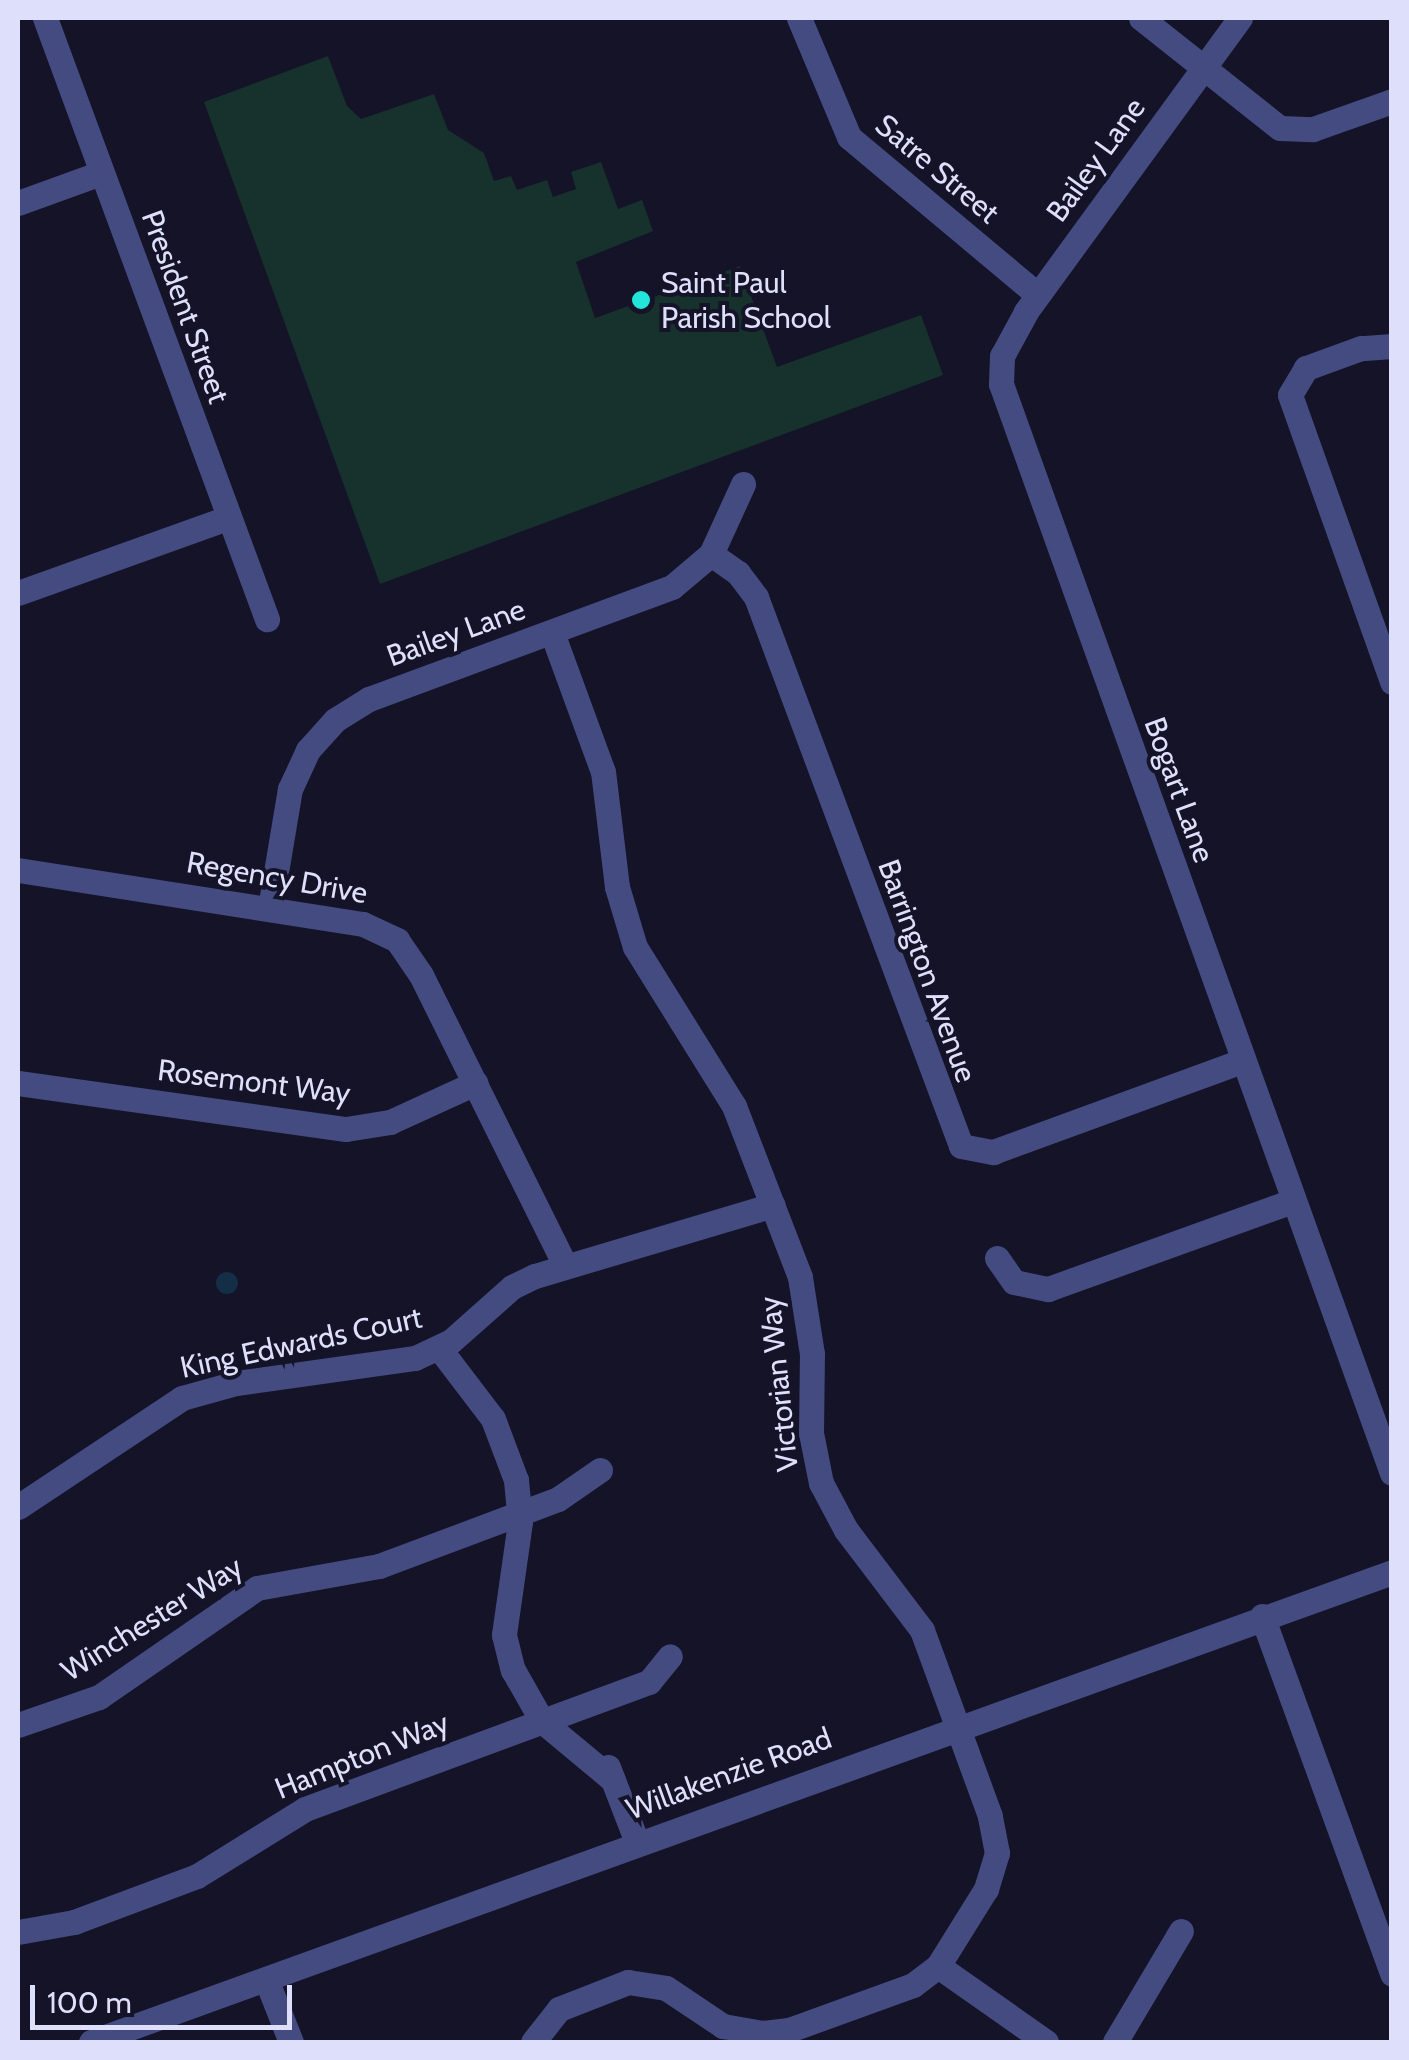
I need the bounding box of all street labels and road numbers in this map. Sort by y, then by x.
street label: Bailey Lane [1039,91,1153,229]
street label: Satre Street [868,107,1006,231]
street label: President Street [133,206,237,408]
street label: Bailey Lane [382,591,530,675]
street label: Bogart Lane [1136,713,1222,867]
street label: Regency Drive [184,844,370,912]
street label: Barrington Avenue [870,855,984,1087]
street label: Rosemont Way [155,1052,353,1112]
street label: Victorian Way [752,1295,806,1473]
street label: King Edwards Court [177,1300,425,1386]
street label: Winchester Way [55,1549,249,1689]
street label: Hampton Way [270,1705,454,1807]
street label: Willakenzie Road [621,1720,837,1828]

